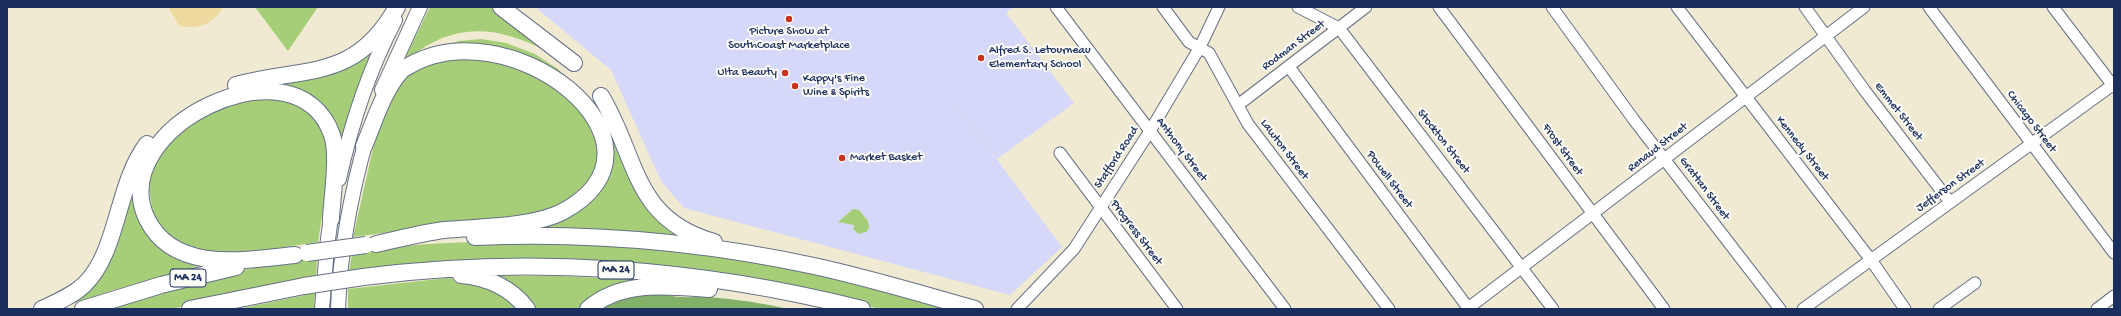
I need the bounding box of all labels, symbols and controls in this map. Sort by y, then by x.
marker: Picture Show at SouthCoast Marketplace [784,14,794,24]
street label: Rodman Street [1260,18,1328,74]
place label: Picture Show at SouthCoast Marketplace [728,25,850,53]
place label: Alfred S. Letourneau Elementary School [989,44,1091,72]
marker: Alfred S. Letourneau Elementary School [976,53,986,63]
place label: Ulta Beauty [718,66,777,80]
marker: Ulta Beauty [780,68,790,78]
place label: Kappy's Fine Wine & Spirits [803,72,869,100]
street label: Emmet Street [1871,80,1925,144]
marker: Kappy's Fine Wine & Spirits [790,81,800,91]
street label: Chicago Street [2003,88,2059,156]
street label: Stockton Street [1413,107,1473,177]
street label: Kennedy Street [1772,114,1832,184]
street label: Anthony Street [1152,115,1210,185]
street label: Lawton Street [1257,117,1311,183]
street label: Renaud Street [1625,120,1691,176]
street label: Frost Street [1538,121,1586,179]
street label: Stafford Road [1092,124,1142,192]
street label: Powell Street [1363,148,1415,212]
place label: Market Basket [850,151,922,165]
marker: Market Basket [837,153,847,163]
street label: Grattan Street [1676,155,1732,223]
street label: Jefferson Street [1914,156,1988,216]
street label: Progress Street [1107,198,1165,268]
road number: MA 24 [598,261,634,279]
road number: MA 24 [170,269,206,287]

